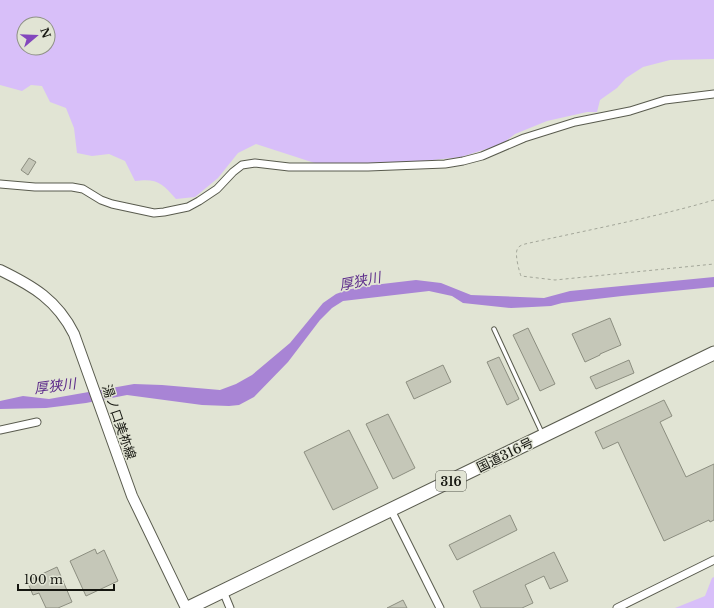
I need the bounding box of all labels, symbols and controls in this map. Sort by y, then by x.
north arrow [16,16,56,56]
text: N [37,26,54,41]
water label: 厚狭川 [338,268,384,294]
water label: 厚狭川 [33,374,79,397]
street label: 湯ノ口美祢線 [98,382,140,462]
street label: 国道316号 [474,434,536,476]
road number: 316 [436,471,466,491]
scale bar [18,566,114,592]
text: 100 m [24,572,63,587]

